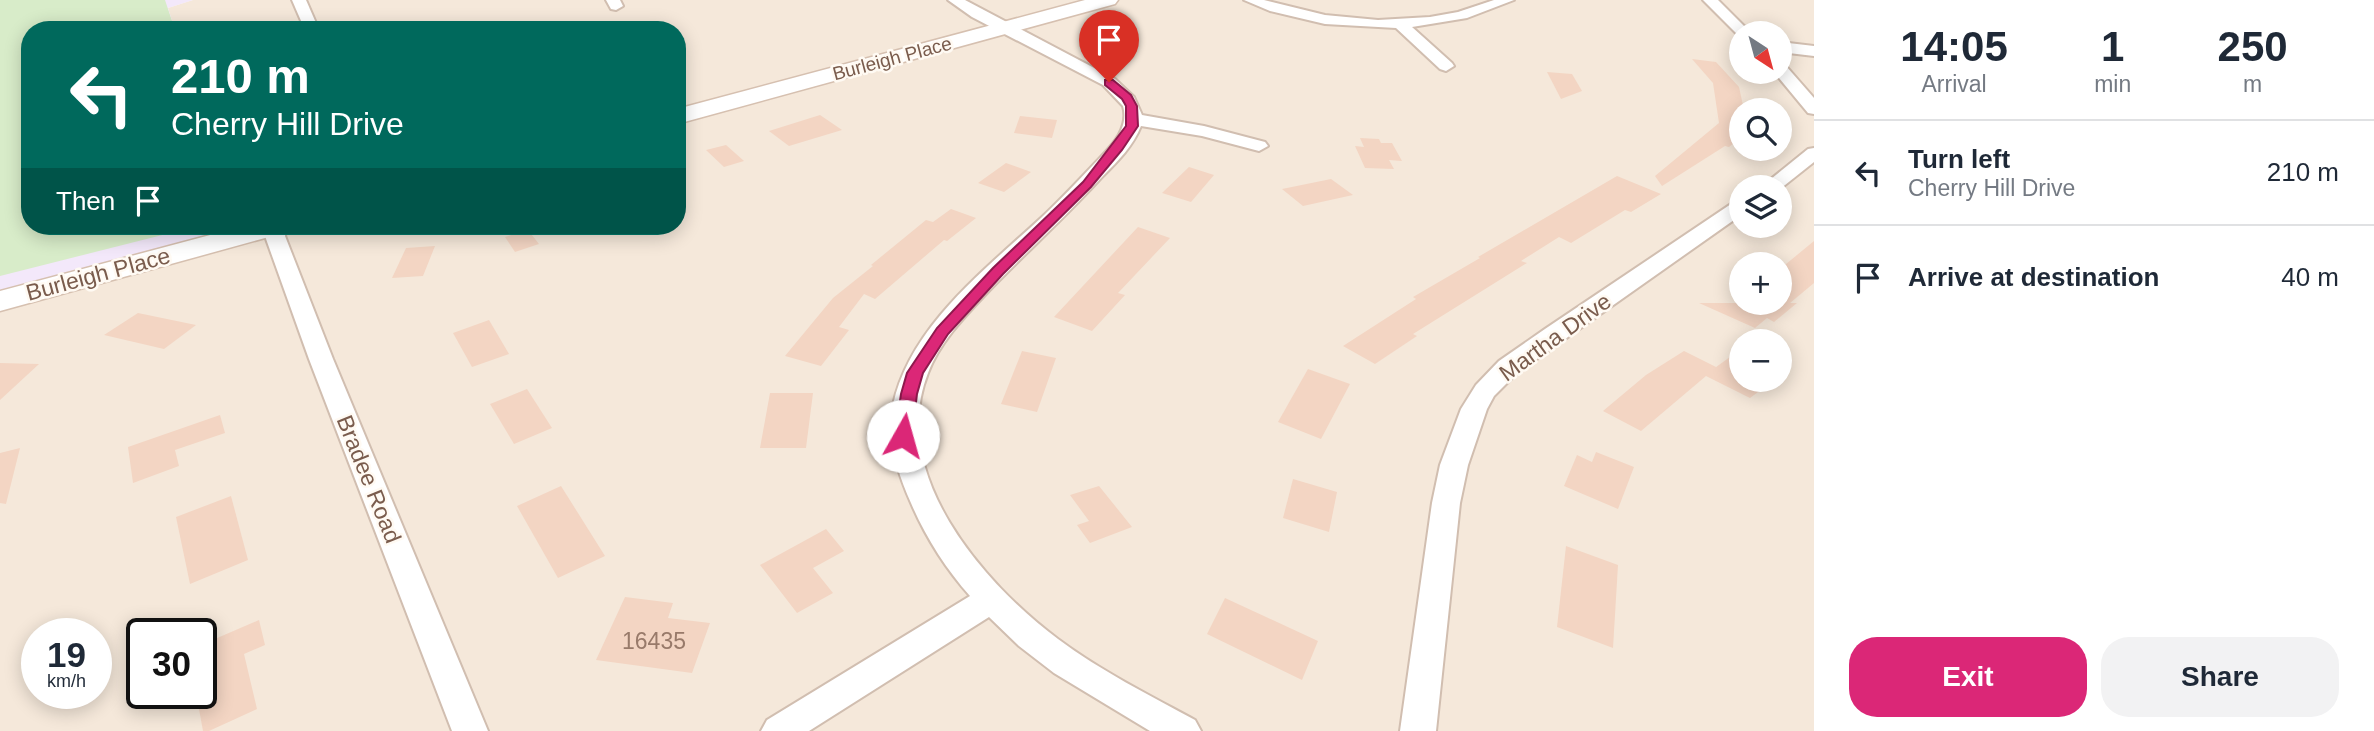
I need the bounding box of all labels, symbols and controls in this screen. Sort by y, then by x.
pin [1079,10,1139,82]
icon: arrive [1090,21,1128,59]
north arrow [1729,21,1792,84]
map controls [1729,21,1792,392]
text: 14:05 [1900,23,2008,70]
text: 1 [2101,23,2124,70]
text: 250 [2218,23,2288,70]
street label: Burleigh Place [830,32,954,84]
icon: left [56,49,147,140]
text: 210 m [171,49,310,103]
text: Arrival [1921,71,1987,97]
text: min [2094,71,2131,97]
text: m [2243,71,2262,97]
button: search [1729,98,1792,161]
text: Cherry Hill Drive [171,106,404,142]
text: Turn left [1908,144,2010,174]
icon: left [1849,154,1887,192]
text: 210 m [2267,157,2339,187]
button: layers [1729,175,1792,238]
text: Cherry Hill Drive [1908,175,2075,201]
icon: arrive [129,182,167,220]
text: Then [56,186,115,216]
street label: Burleigh Place [23,242,173,306]
button: + [1729,252,1792,315]
icon: arrive [1849,259,1887,297]
text: Arrive at destination [1908,262,2159,292]
text: 40 m [2281,262,2339,292]
street label: Martha Drive [1494,288,1616,386]
button: − [1729,329,1792,392]
position arrow [866,399,940,473]
street label: Bradee Road [332,411,406,547]
speed limit sign: 30 [126,618,217,709]
house number: 16435 [622,628,686,654]
text: 19 [47,635,86,674]
button: Exit [1849,637,2087,717]
button: Share [2101,637,2339,717]
text: km/h [47,671,86,691]

